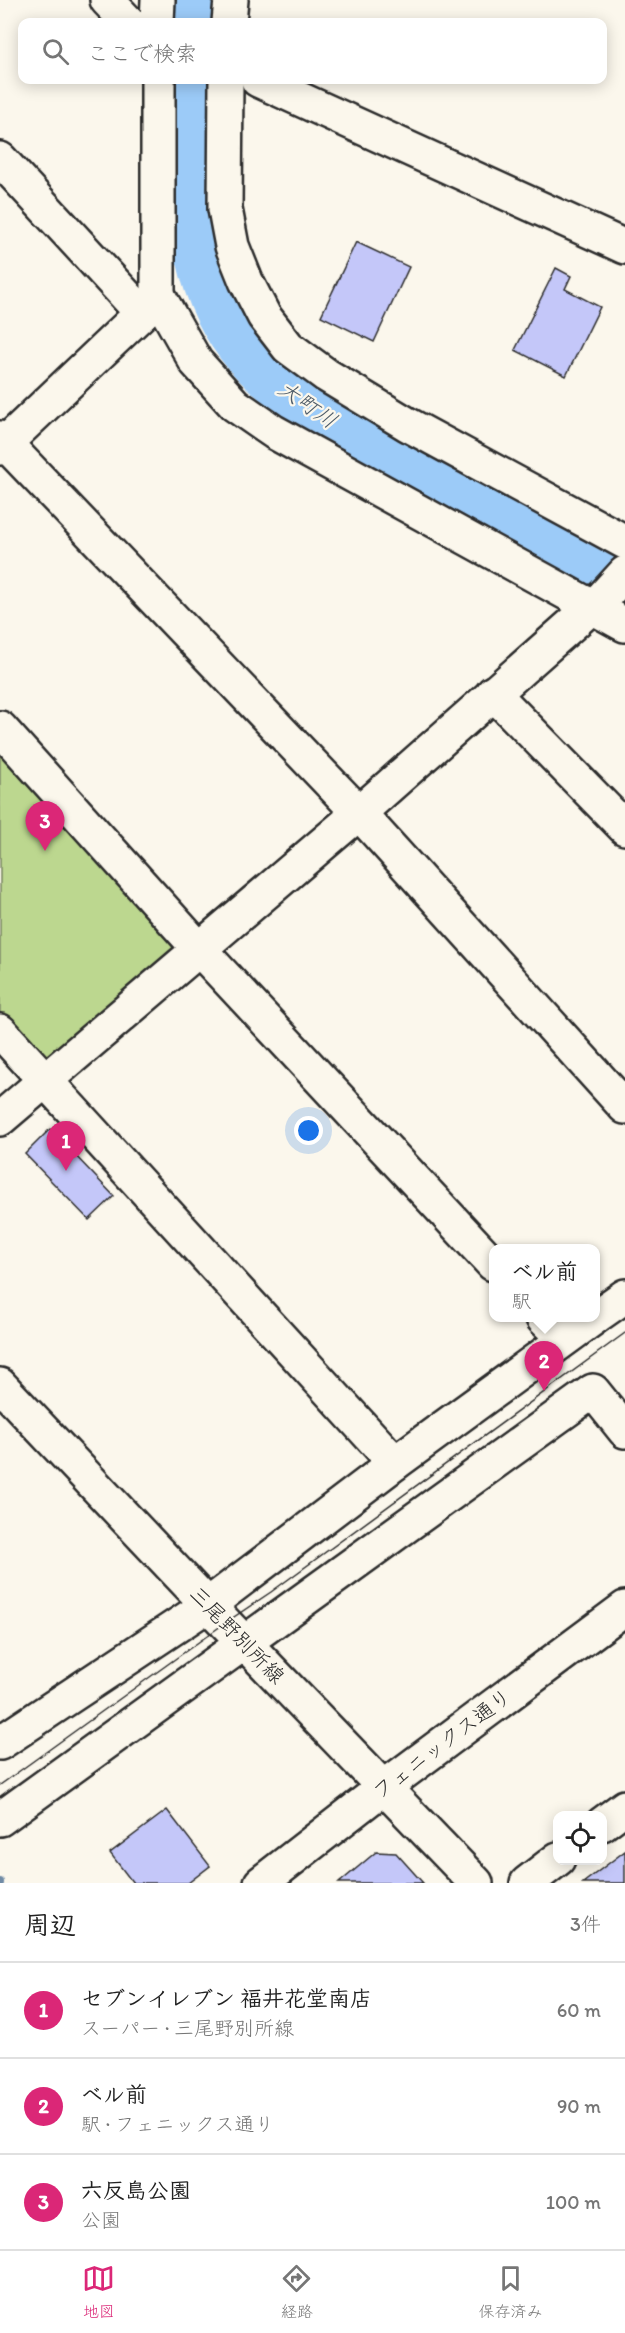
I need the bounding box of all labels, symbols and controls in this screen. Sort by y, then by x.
search box [18,18,607,84]
icon: search [39,35,72,68]
text: ここで検索 [87,40,197,67]
water label: 大町川 [273,374,342,434]
pin: 3 [26,802,64,851]
your location [294,1116,323,1145]
pin: 1 [46,1122,86,1171]
popup [489,1244,600,1322]
text: ベル前 [511,1258,578,1285]
text: 駅 [511,1289,531,1313]
pin: 2 [524,1342,564,1391]
street label: 三尾野別所線 [185,1581,290,1689]
street label: フェニックス通り [367,1683,516,1804]
map controls [553,1811,607,1865]
button: locate [553,1811,607,1865]
text: 周辺 [24,1909,76,1941]
text: 3件 [570,1912,601,1936]
text: セブンイレブン 福井花堂南店 [81,1985,372,2012]
text: 1 [39,1998,48,2022]
text: 60 m [557,1998,601,2022]
text: スーパー · 三尾野別所線 [81,2016,294,2040]
text: ベル前 [81,2081,147,2108]
text: 2 [38,2094,49,2118]
text: 90 m [557,2094,601,2118]
text: 駅 · フェニックス通り [81,2112,274,2136]
text: 六反島公園 [81,2177,191,2204]
text: 3 [38,2190,49,2214]
text: 100 m [546,2190,601,2214]
text: 公園 [81,2208,121,2232]
tab: 地図 [82,2262,115,2322]
tab: 経路 [280,2262,313,2322]
tab: 保存済み [478,2262,542,2322]

